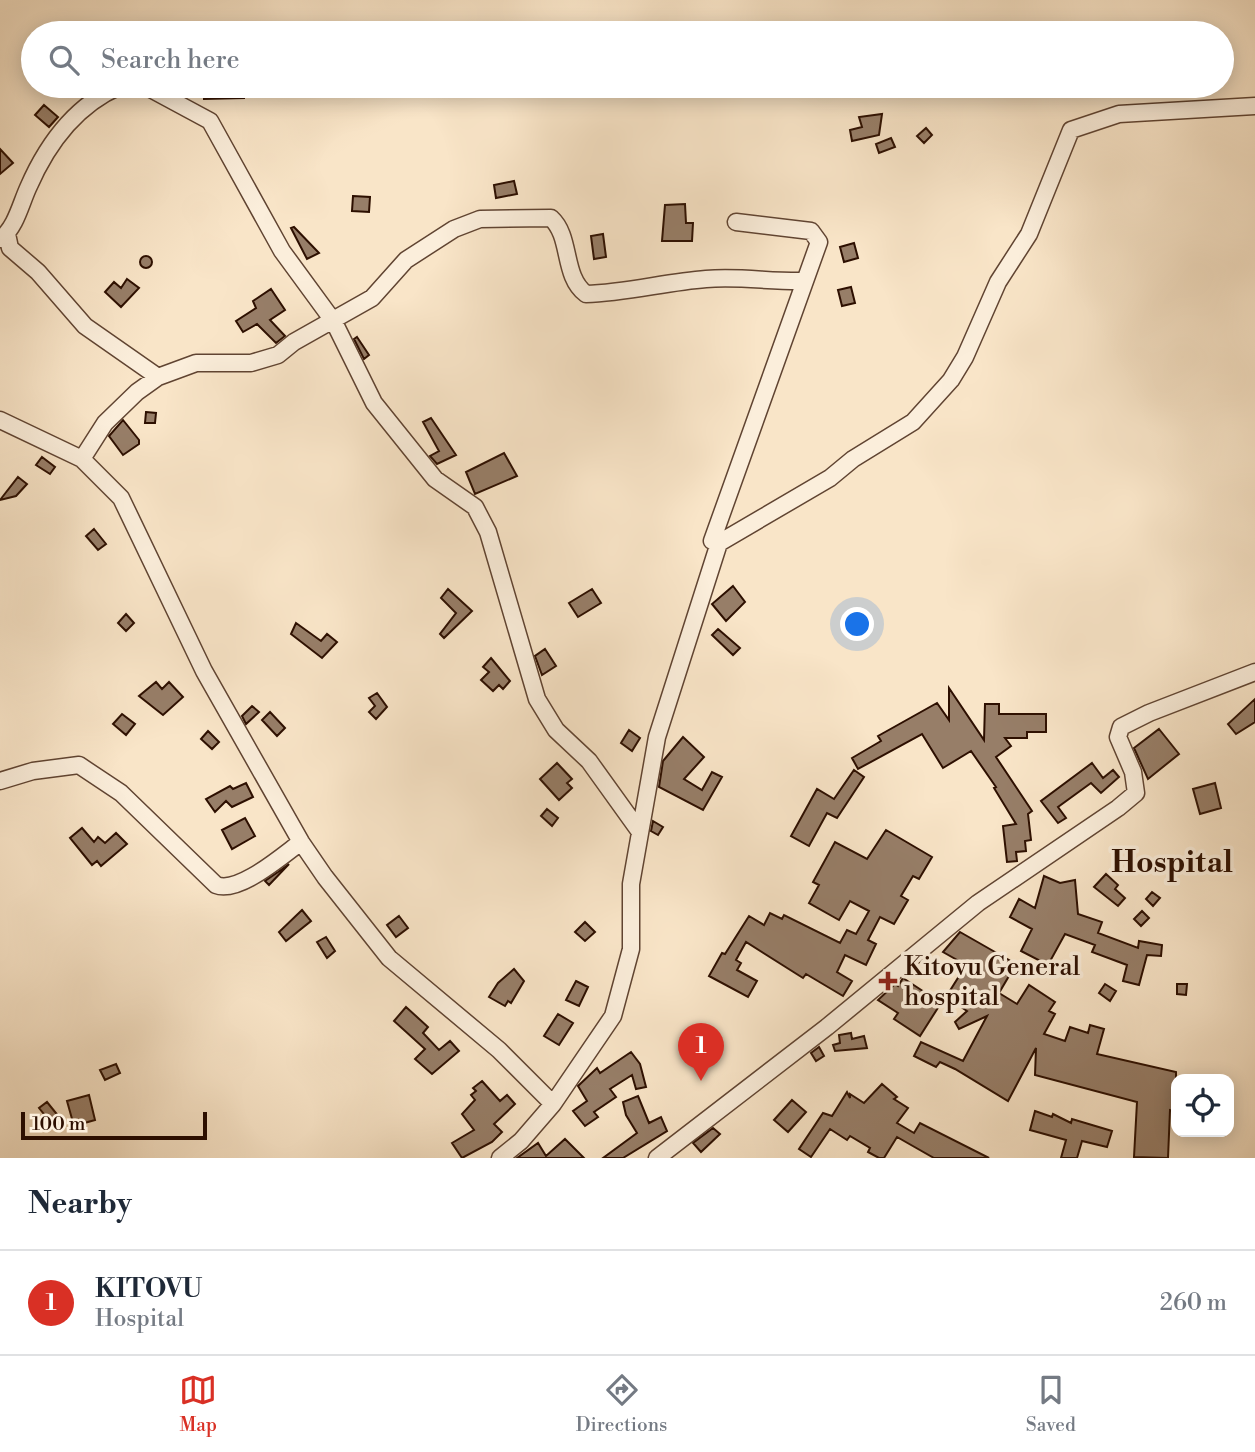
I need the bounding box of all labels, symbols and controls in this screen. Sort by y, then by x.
search box [21,21,1234,98]
icon: search [45,41,83,79]
text: Search here [101,44,240,76]
your location [840,607,874,641]
district label: Hospital [1111,844,1233,882]
place label: Kitovu General hospital [904,951,1081,1013]
marker: Kitovu General hospital [878,971,898,991]
pin: 1 [678,1023,724,1081]
map controls [1171,1074,1234,1137]
button: locate [1171,1074,1234,1137]
scale bar [21,1109,206,1141]
text: 100 m [32,1112,85,1136]
text: Nearby [28,1185,132,1223]
text: KITOVU [95,1273,202,1305]
text: 1 [45,1289,57,1317]
text: 260 m [1160,1289,1227,1317]
text: Hospital [95,1305,184,1333]
tab: Map [179,1371,217,1437]
tab: Directions [576,1371,667,1437]
tab: Saved [1026,1371,1076,1437]

